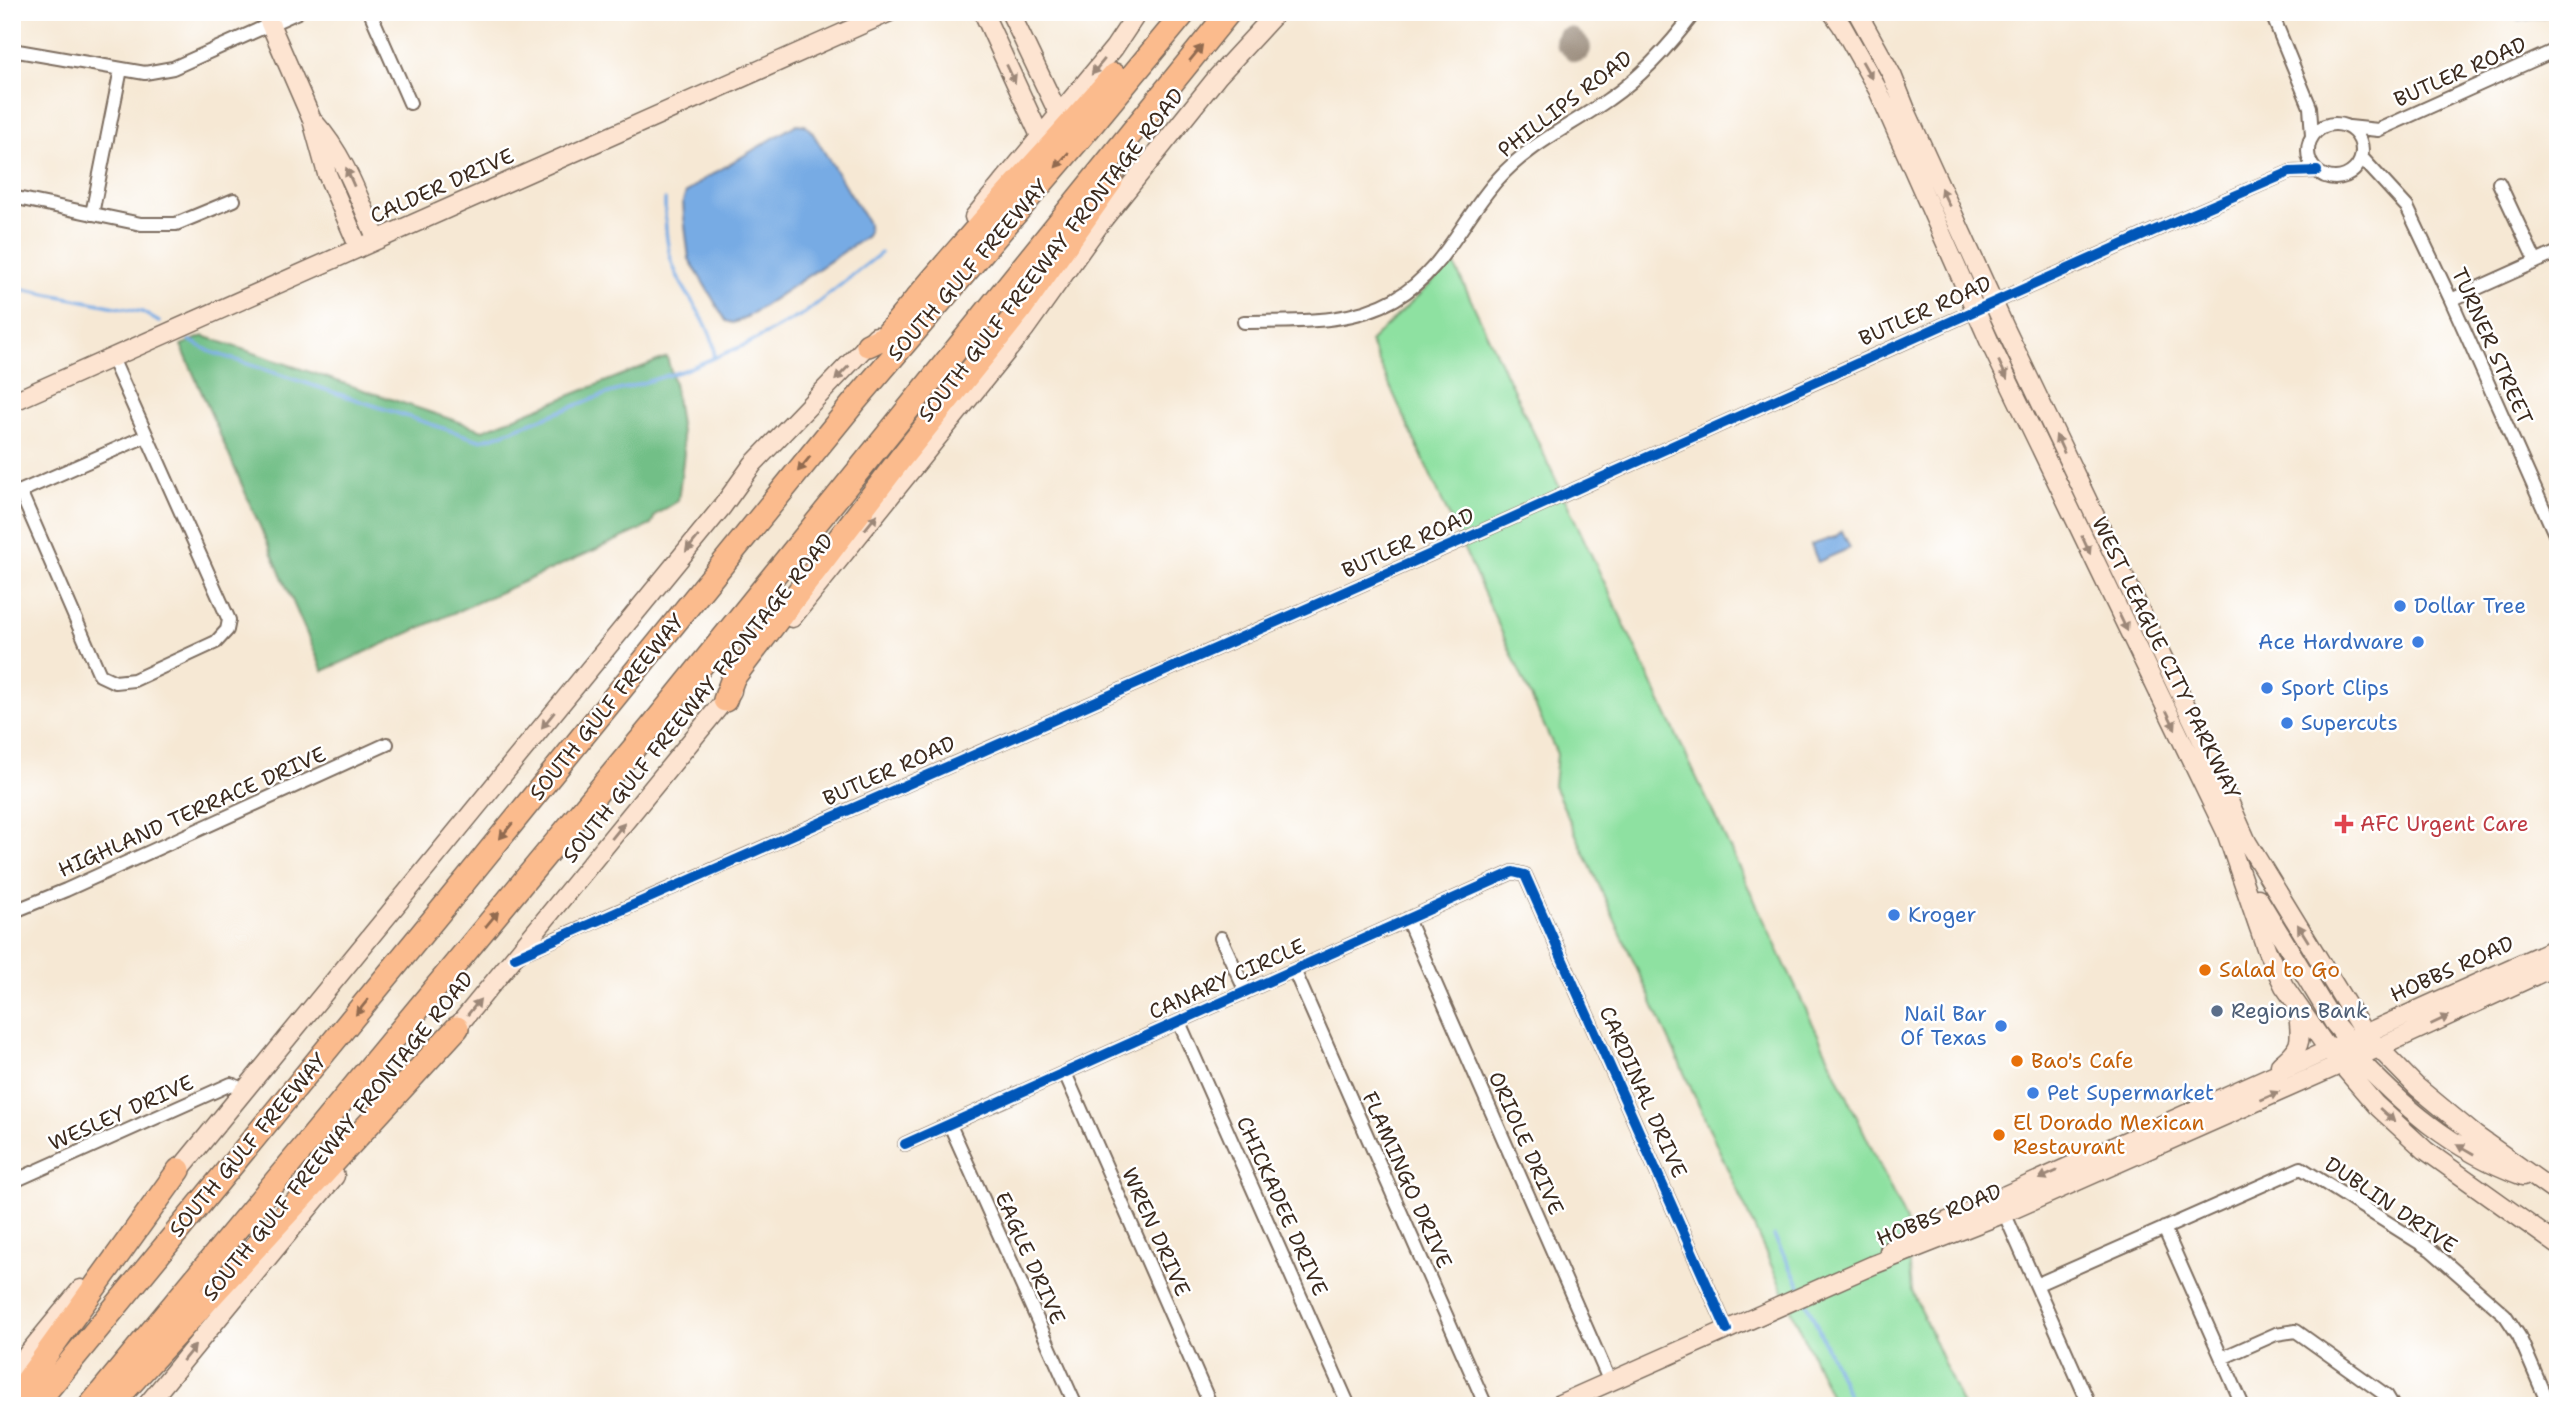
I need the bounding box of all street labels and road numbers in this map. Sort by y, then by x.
street label: BUTLER ROAD [2389,30,2531,114]
street label: PHILLIPS ROAD [1492,44,1638,164]
street label: SOUTH GULF FREEWAY FRONTAGE ROAD [913,83,1189,427]
street label: CALDER DRIVE [366,142,518,230]
street label: SOUTH GULF FREEWAY [882,174,1054,366]
street label: TURNER STREET [2445,263,2539,429]
street label: BUTLER ROAD [1854,269,1996,353]
street label: BUTLER ROAD [1337,501,1479,585]
street label: WEST LEAGUE CITY PARKWAY [2085,512,2247,804]
street label: SOUTH GULF FREEWAY FRONTAGE ROAD [557,528,839,868]
street label: SOUTH GULF FREEWAY [524,609,690,805]
street label: BUTLER ROAD [818,729,960,813]
street label: HIGHLAND TERRACE DRIVE [54,740,330,884]
street label: HOBBS ROAD [2386,929,2518,1009]
street label: CANARY CIRCLE [1144,932,1310,1026]
street label: SOUTH GULF FREEWAY FRONTAGE ROAD [197,966,479,1306]
street label: CARDINAL DRIVE [1593,1002,1693,1182]
street label: SOUTH GULF FREEWAY [164,1048,332,1242]
street label: ORIOLE DRIVE [1482,1067,1570,1219]
street label: WESLEY DRIVE [44,1069,198,1157]
street label: FLAMINGO DRIVE [1355,1087,1459,1273]
street label: CHICKADEE DRIVE [1230,1112,1334,1300]
street label: DUBLIN DRIVE [2319,1150,2463,1260]
street label: WREN DRIVE [1115,1163,1197,1301]
street label: HOBBS ROAD [1872,1177,2006,1253]
street label: EAGLE DRIVE [988,1187,1072,1329]

